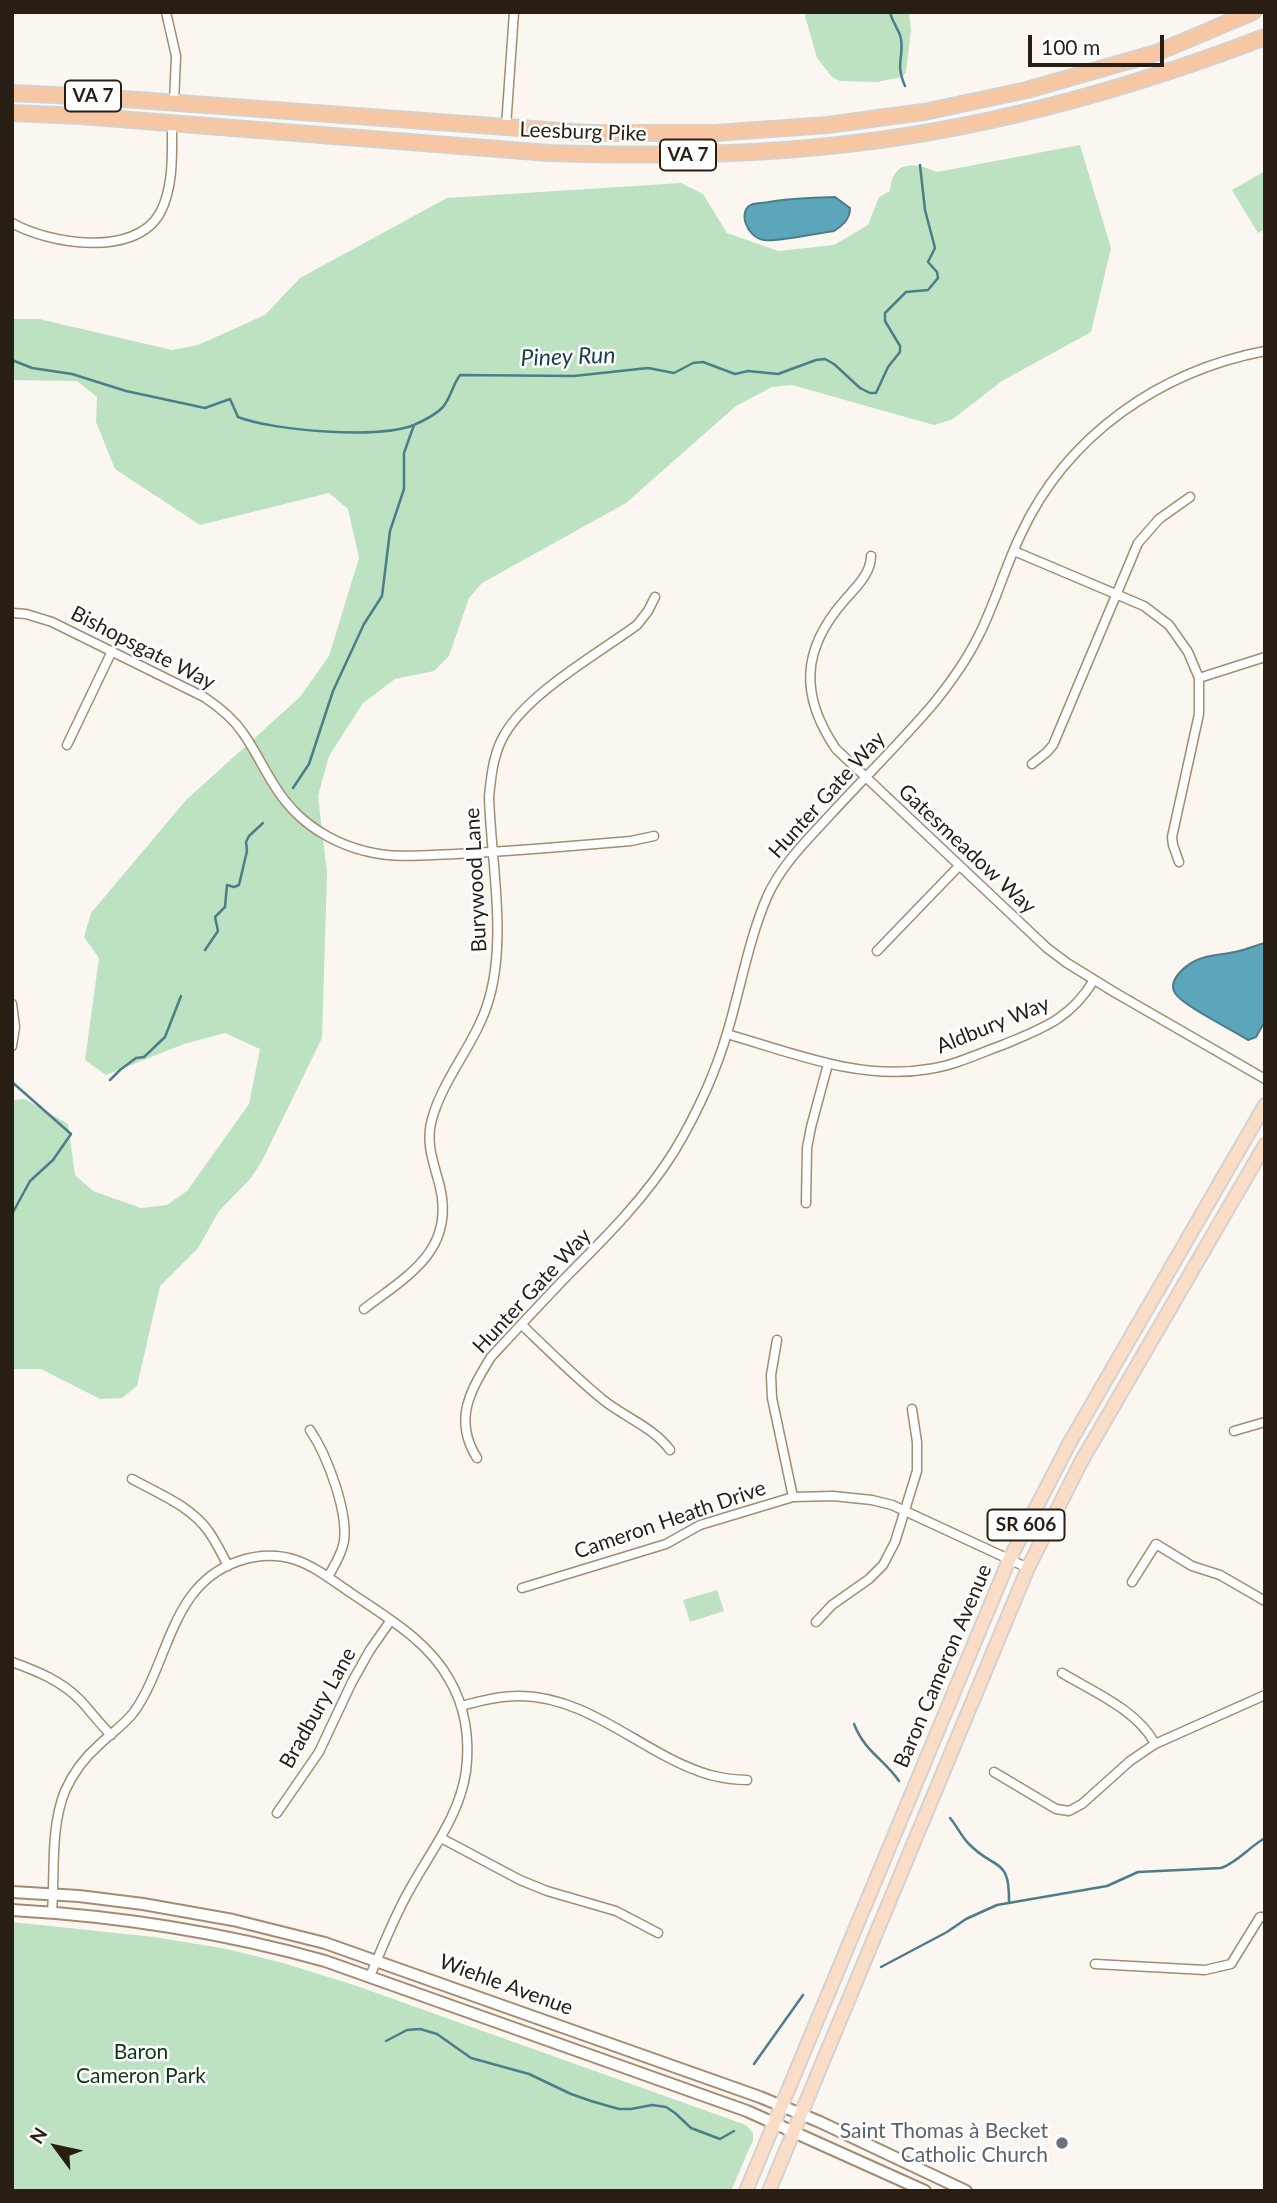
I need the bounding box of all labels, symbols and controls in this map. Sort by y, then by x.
scale bar [1032,21,1168,65]
text: 100 m [1041,34,1100,59]
road number: VA 7 [65,80,121,111]
street label: Leesburg Pike [519,117,647,147]
road number: VA 7 [660,140,716,170]
water label: Piney Run [520,342,616,372]
street label: Bishopsgate Way [67,601,219,695]
street label: Hunter Gate Way [764,726,890,864]
street label: Gatesmeadow Way [893,779,1041,919]
street label: Burywood Lane [460,807,492,953]
street label: Aldbury Way [933,991,1053,1059]
street label: Hunter Gate Way [468,1223,596,1359]
street label: Cameron Heath Drive [571,1475,769,1565]
road number: SR 606 [988,1510,1064,1540]
street label: Baron Cameron Avenue [889,1560,997,1772]
street label: Bradbury Lane [274,1643,362,1773]
street label: Wiehle Avenue [436,1949,576,2021]
park label: Baron Cameron Park [76,2039,206,2089]
north arrow [21,2112,91,2182]
place label: Saint Thomas à Becket Catholic Church [840,2118,1048,2168]
text: N [24,2123,52,2148]
marker: Saint Thomas à Becket Catholic Church [1054,2135,1070,2151]

